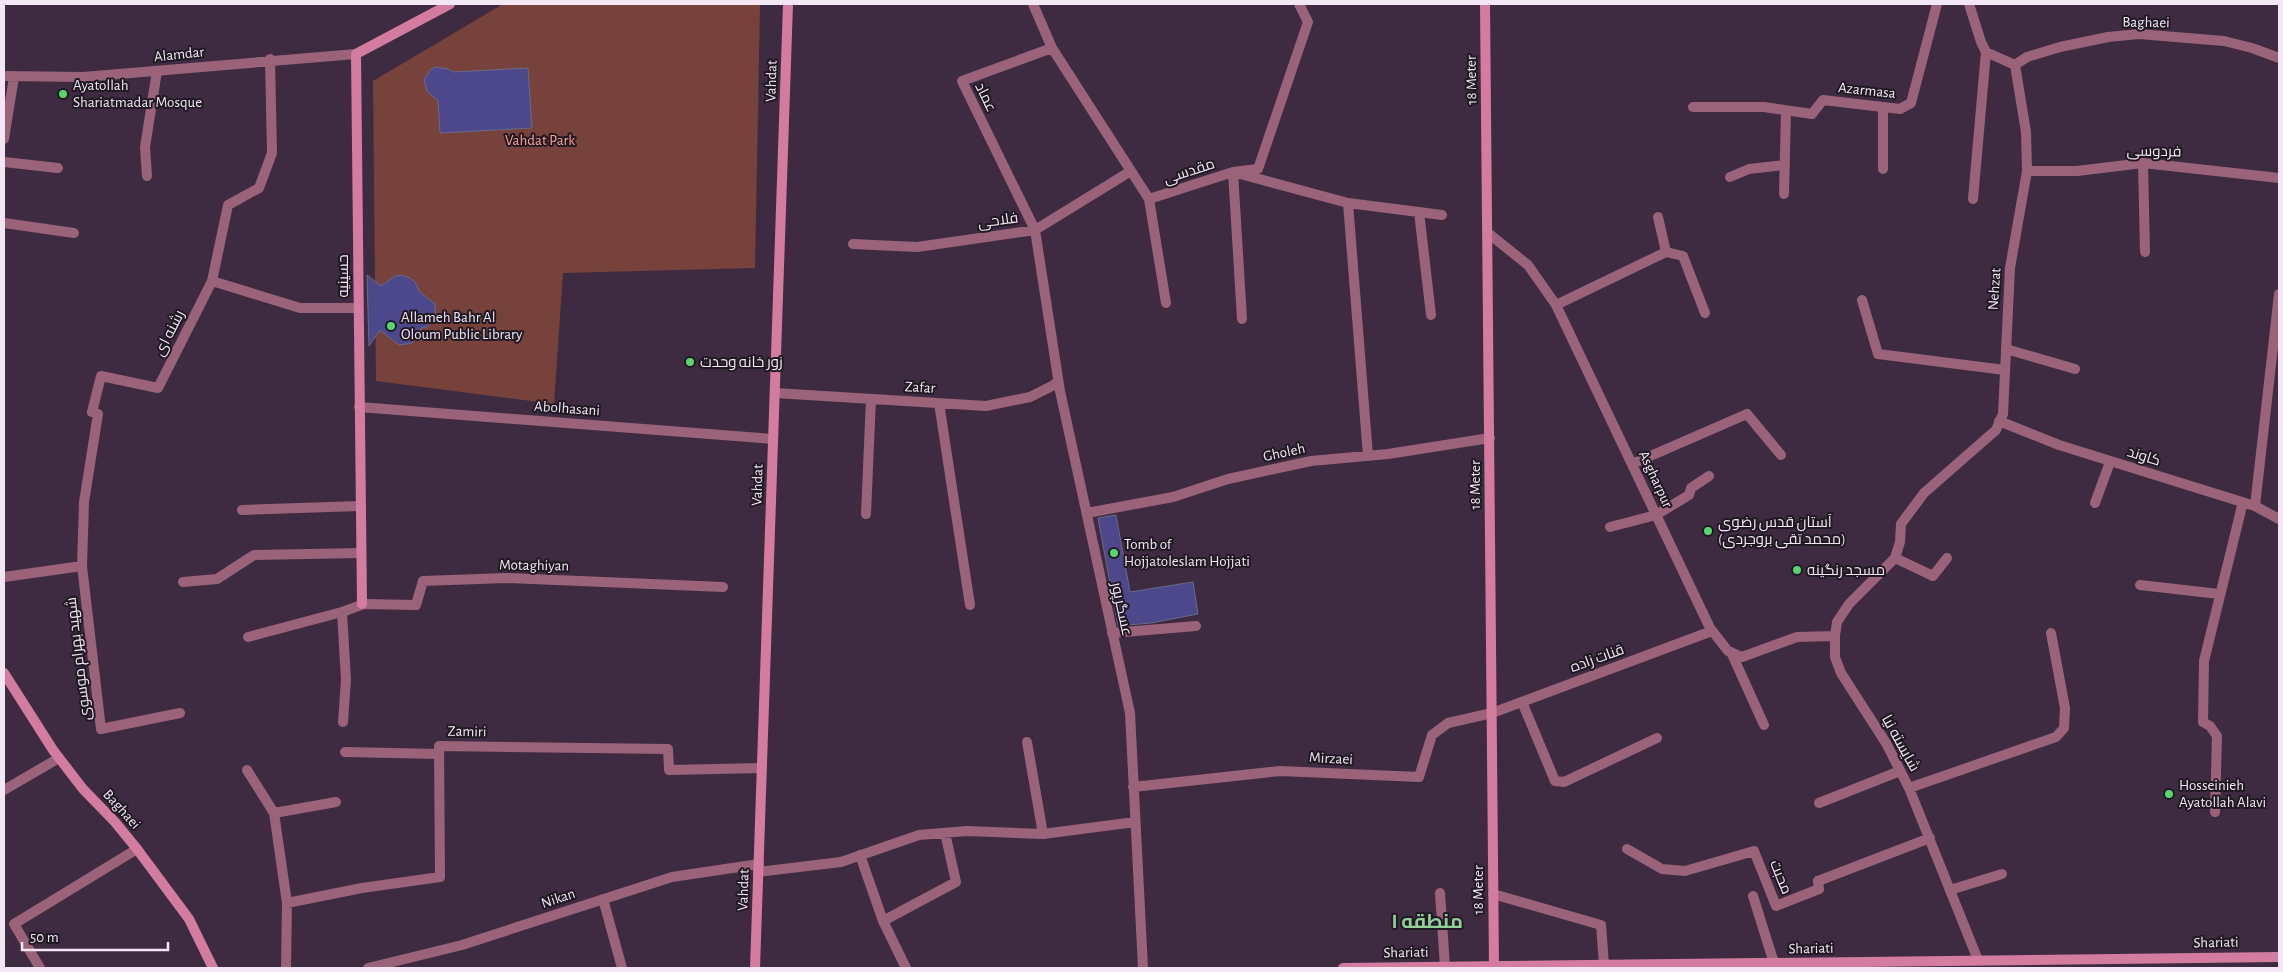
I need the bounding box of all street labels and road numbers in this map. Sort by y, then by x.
street label: Baghaei [2122,15,2170,30]
street label: Alamdar [153,44,205,65]
street label: 18 Meter [1464,55,1479,105]
street label: Vahdat [763,60,780,102]
street label: عماد [972,80,999,114]
street label: Azarmasa [1837,80,1897,101]
street label: فردوسی [2126,144,2181,161]
street label: مقدسی [1162,156,1217,189]
street label: فلاحی [977,210,1020,233]
street label: حسینیه [336,254,351,298]
street label: Nehzat [1986,267,2003,311]
street label: رشنه ای [151,307,189,360]
street label: Zafar [904,379,936,396]
street label: Abolhasani [534,399,600,418]
street label: Gholeh [1262,441,1306,464]
street label: کاوند [2125,444,2162,470]
street label: Asgharpur [1636,448,1675,510]
street label: 18 Meter [1468,460,1483,510]
street label: Vahdat [749,464,766,506]
street label: Motaghiyan [499,557,569,574]
street label: عسگرپور [1106,580,1135,638]
street label: شهید بهرام موسوی [62,596,96,722]
street label: قنات زاده [1568,642,1627,676]
street label: شایسته نیا [1879,712,1923,774]
street label: Zamiri [447,724,487,739]
street label: Mirzaei [1309,750,1353,767]
street label: Baghaei [100,787,143,832]
street label: محبت [1767,858,1794,896]
street label: 18 Meter [1471,865,1486,915]
street label: Vahdat [735,869,752,911]
street label: Nikan [539,886,577,911]
street label: Shariati [2193,935,2239,950]
street label: Shariati [1788,941,1834,956]
street label: Shariati [1383,945,1429,960]

